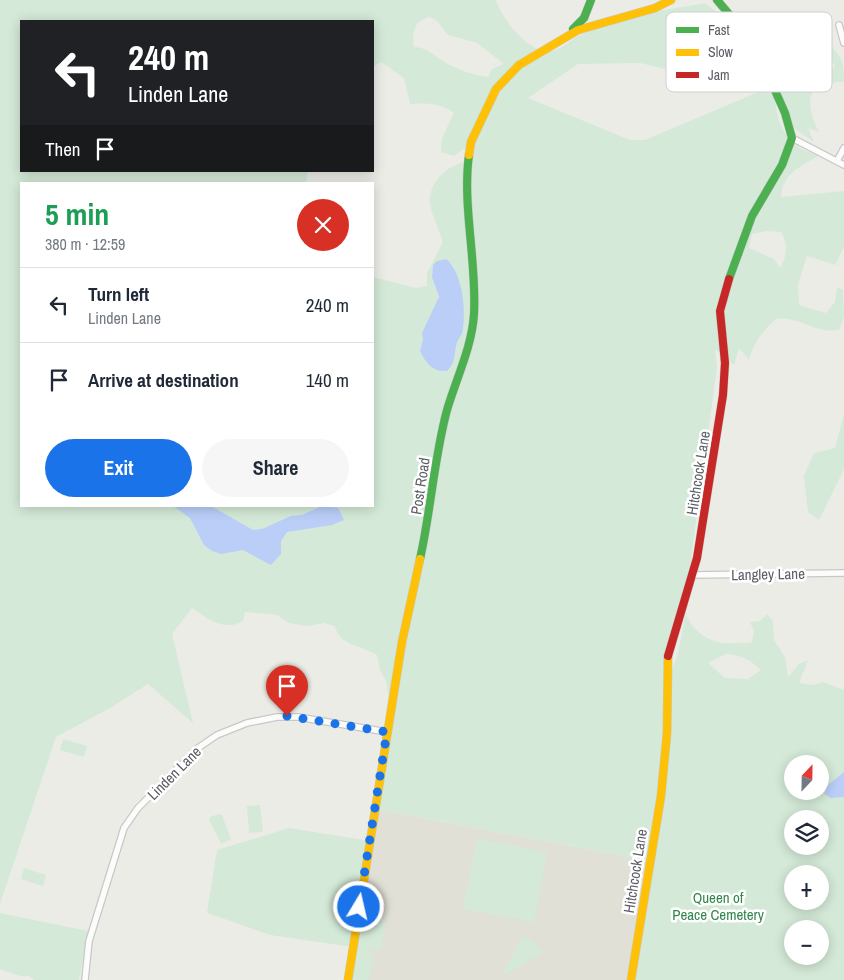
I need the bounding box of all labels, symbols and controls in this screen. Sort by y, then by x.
legend [666,12,832,92]
text: Fast [708,21,730,39]
text: 240 m [128,34,209,81]
icon: left [45,40,110,105]
text: Slow [708,43,734,61]
text: Jam [708,66,730,84]
text: Linden Lane [128,79,228,109]
icon: arrive [91,135,119,163]
text: Then [45,136,81,162]
text: 5 min [45,194,109,234]
button: close [297,199,349,251]
text: 380 m · 12:59 [45,233,125,255]
text: Turn left [88,281,149,307]
icon: left [45,291,73,319]
text: 240 m [306,292,349,318]
text: Linden Lane [88,307,161,329]
icon: arrive [45,366,73,394]
text: Arrive at destination [88,367,239,393]
text: 140 m [306,367,349,393]
street label: Hitchcock Lane [681,429,715,517]
button: Exit [45,439,192,497]
button: Share [202,439,349,497]
street label: Post Road [405,456,435,516]
street label: Langley Lane [731,563,805,585]
pin [266,665,308,716]
icon: arrive [273,672,301,700]
street label: Linden Lane [142,741,206,805]
north arrow [784,755,829,800]
map controls [784,755,829,965]
button: layers [784,810,829,855]
street label: Hitchcock Lane [618,827,652,915]
button: + [784,865,829,910]
position arrow [332,880,384,932]
park label: Queen of Peace Cemetery [672,887,765,925]
button: − [784,920,829,965]

